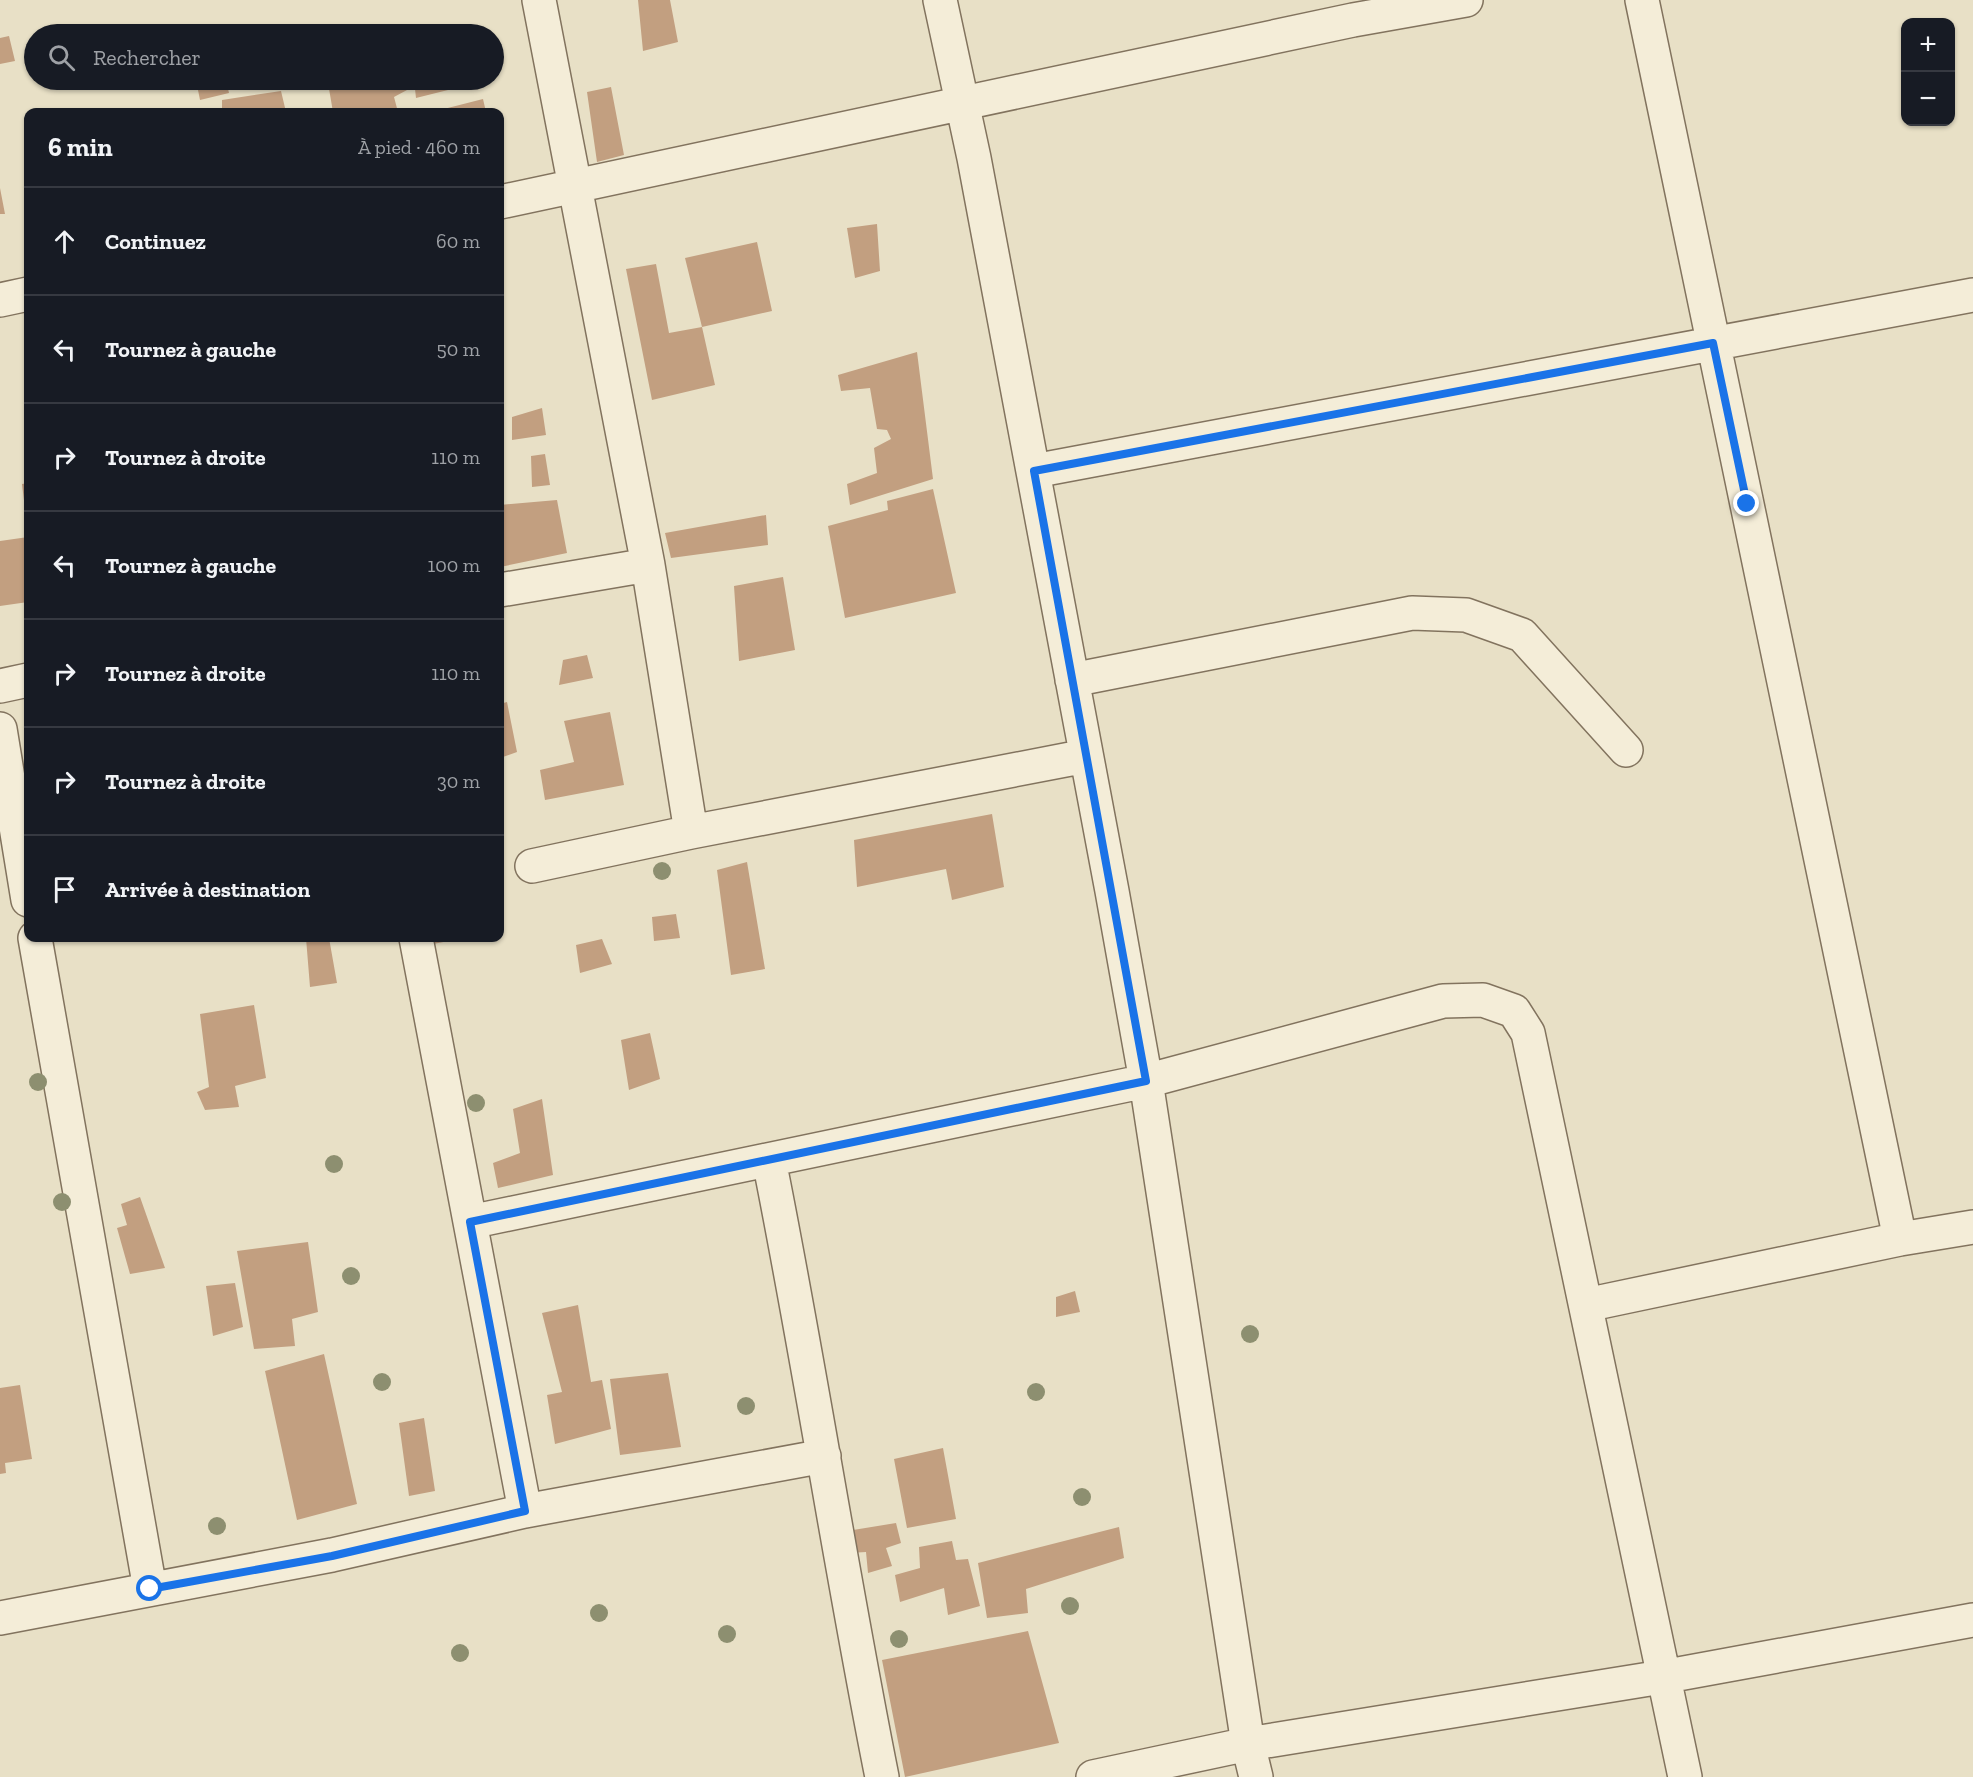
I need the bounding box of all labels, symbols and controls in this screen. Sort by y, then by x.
map controls [1901,18,1955,126]
button: + [1901,18,1955,72]
search box [24,24,504,90]
icon: search [45,41,78,74]
text: Rechercher [93,44,201,71]
button: − [1901,72,1955,126]
text: 6 min [48,131,113,163]
text: À pied · 460 m [358,135,480,159]
icon: ahead [48,225,81,258]
text: Continuez [105,228,206,255]
text: 60 m [436,229,480,253]
icon: left [48,333,81,366]
text: Tournez à gauche [105,336,276,363]
text: 50 m [436,337,480,361]
icon: right [48,441,81,474]
text: Tournez à droite [105,444,266,471]
text: 110 m [431,445,480,469]
route end [1733,490,1759,516]
icon: left [48,549,81,582]
text: Tournez à gauche [105,552,276,579]
text: 100 m [427,553,480,577]
icon: right [48,657,81,690]
text: Tournez à droite [105,660,266,687]
text: 110 m [431,661,480,685]
icon: right [48,765,81,798]
text: Tournez à droite [105,768,266,795]
text: 30 m [437,769,480,793]
icon: arrive [48,873,81,906]
text: Arrivée à destination [105,876,310,903]
route start [136,1575,162,1601]

